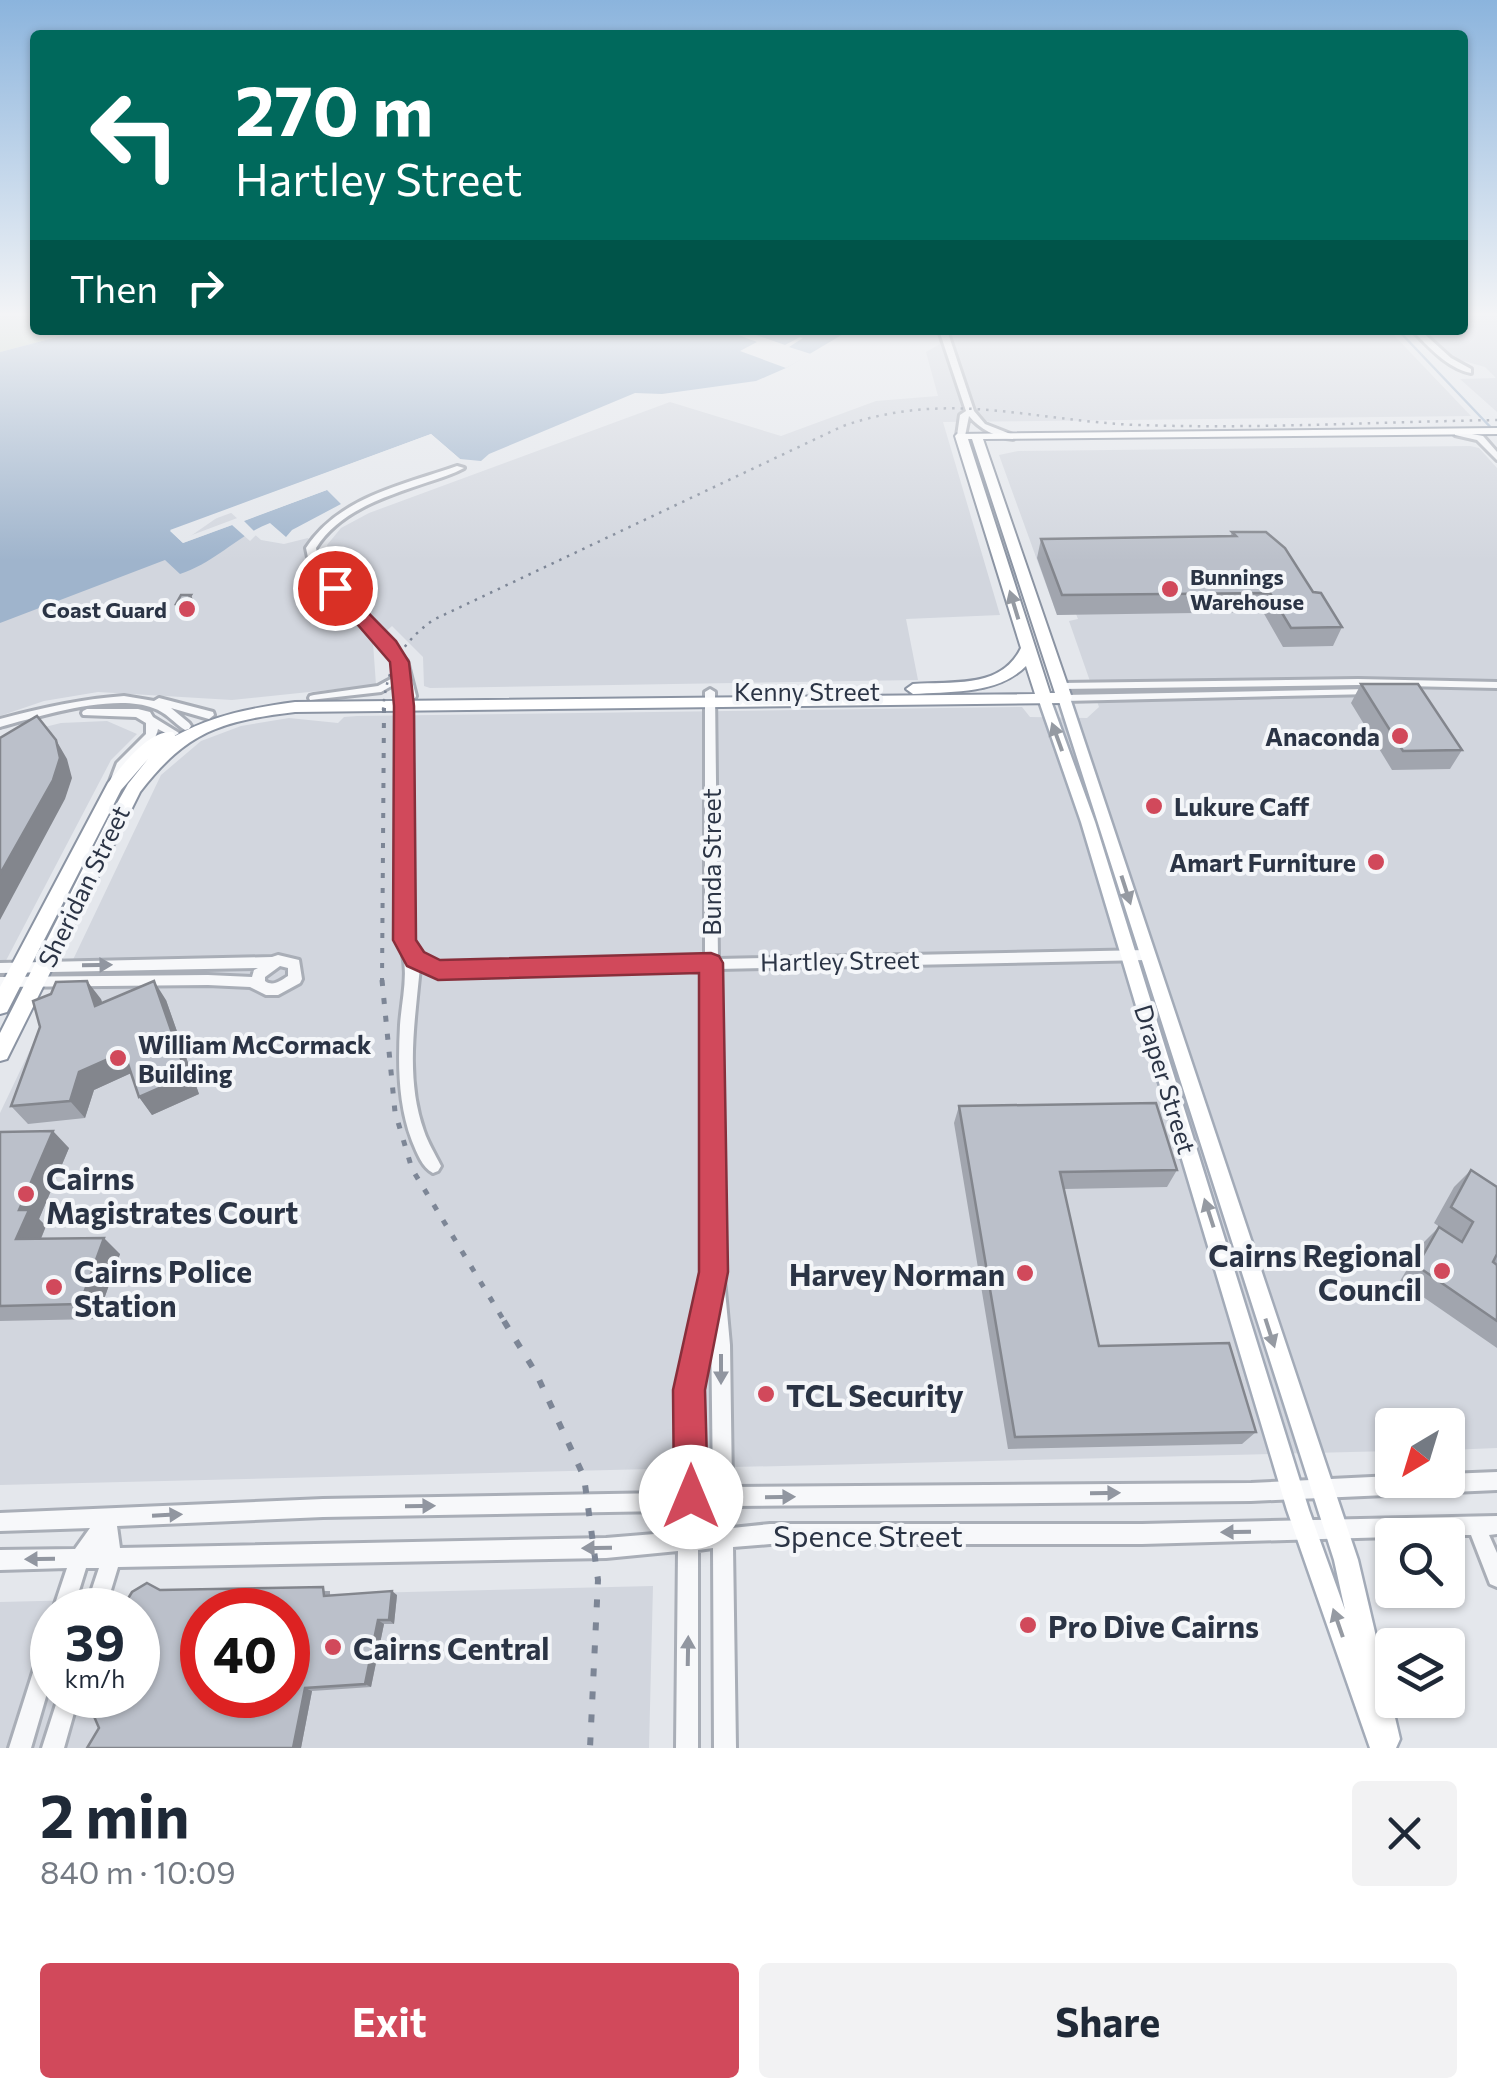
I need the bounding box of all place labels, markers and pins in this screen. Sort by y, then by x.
pin [293,546,378,631]
place label: Bunnings Warehouse [1190,563,1304,615]
marker: Bunnings Warehouse [1159,578,1181,600]
place label: Coast Guard [42,596,167,623]
marker: Coast Guard [176,598,198,620]
place label: Anaconda [1265,721,1380,751]
marker: Anaconda [1389,725,1411,747]
place label: Lukure Caff [1174,791,1310,821]
marker: Lukure Caff [1143,795,1165,817]
place label: Amart Furniture [1169,847,1356,877]
marker: Amart Furniture [1365,851,1387,873]
place label: William McCormack Building [138,1029,372,1088]
marker: William McCormack Building [107,1047,129,1069]
place label: Cairns Magistrates Court [46,1159,298,1230]
marker: Cairns Magistrates Court [15,1183,37,1205]
place label: Cairns Regional Council [1208,1236,1422,1307]
place label: Cairns Police Station [74,1252,252,1323]
place label: Harvey Norman [789,1255,1005,1292]
marker: Cairns Regional Council [1431,1260,1453,1282]
marker: Harvey Norman [1014,1262,1036,1284]
marker: Cairns Police Station [43,1276,65,1298]
place label: TCL Security [786,1376,964,1413]
marker: TCL Security [755,1383,777,1405]
place label: Pro Dive Cairns [1048,1607,1259,1644]
marker: Pro Dive Cairns [1017,1614,1039,1636]
place label: Cairns Central [353,1629,550,1666]
marker: Cairns Central [322,1636,344,1658]

